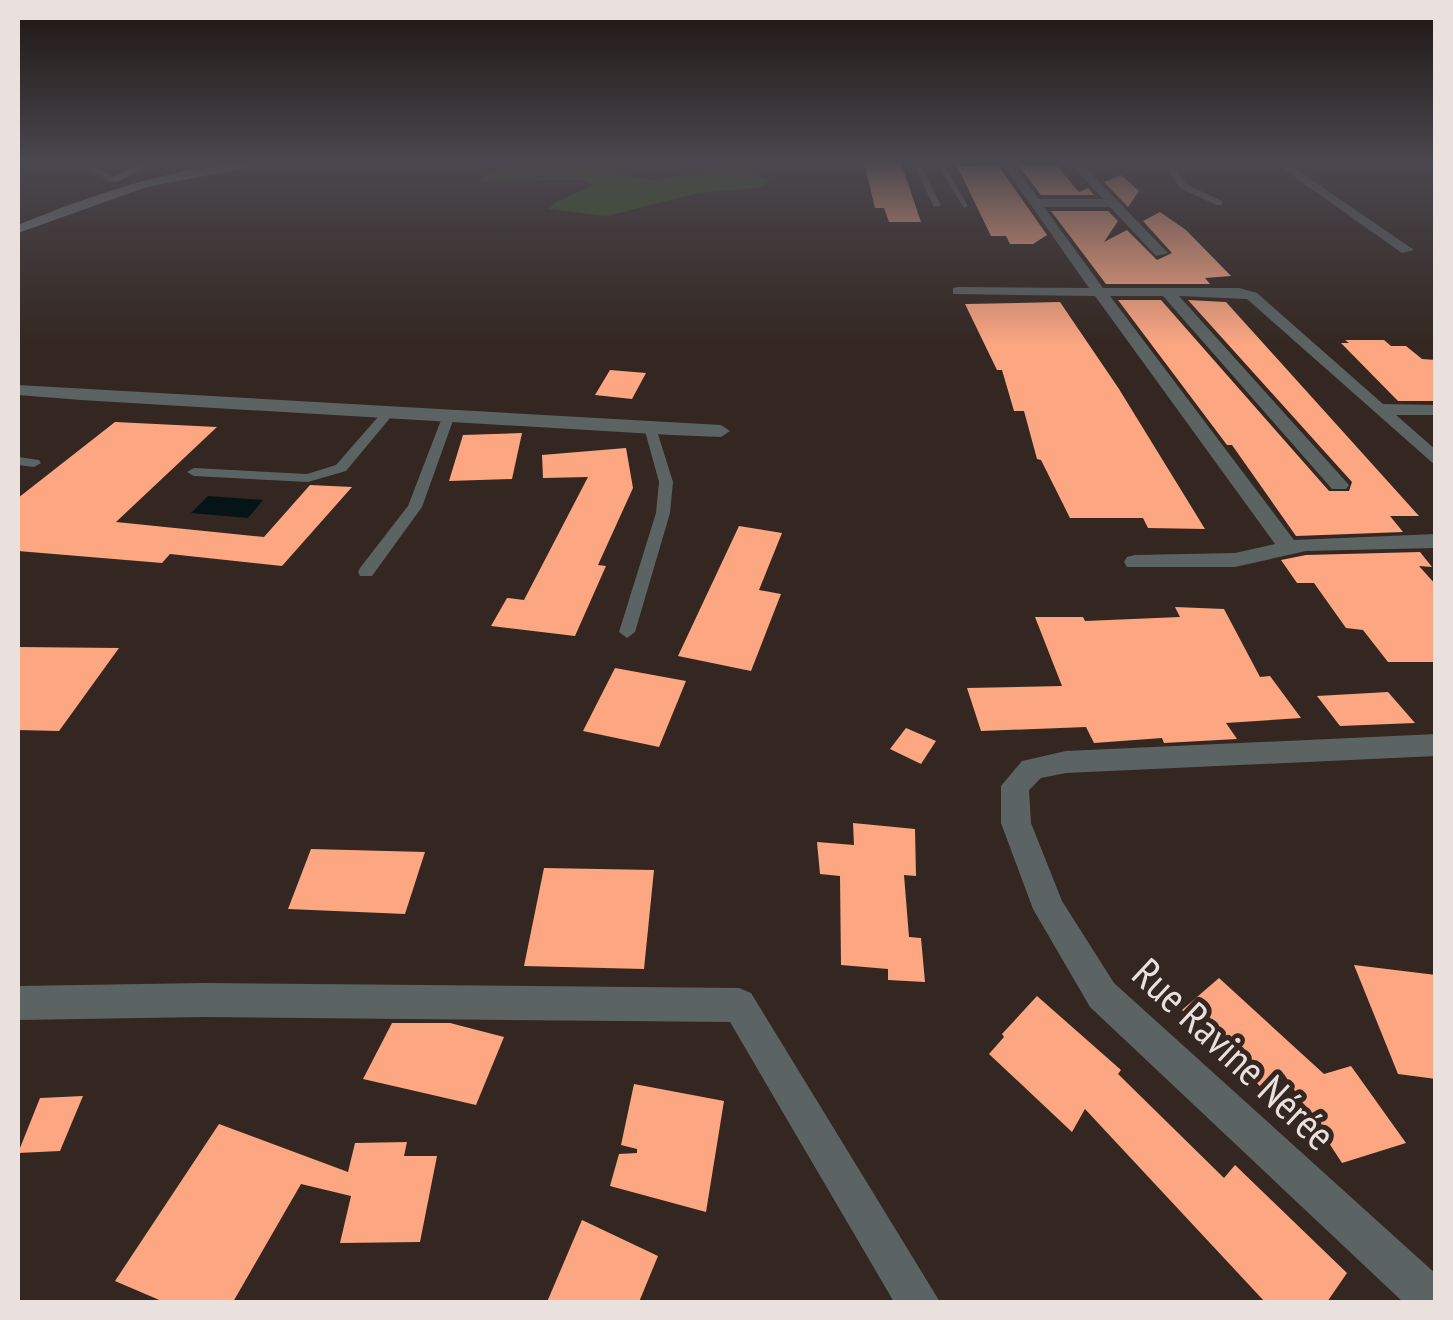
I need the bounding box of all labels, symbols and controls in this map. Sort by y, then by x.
street label: Rue Ravine Nérée [1121,946,1347,1162]

